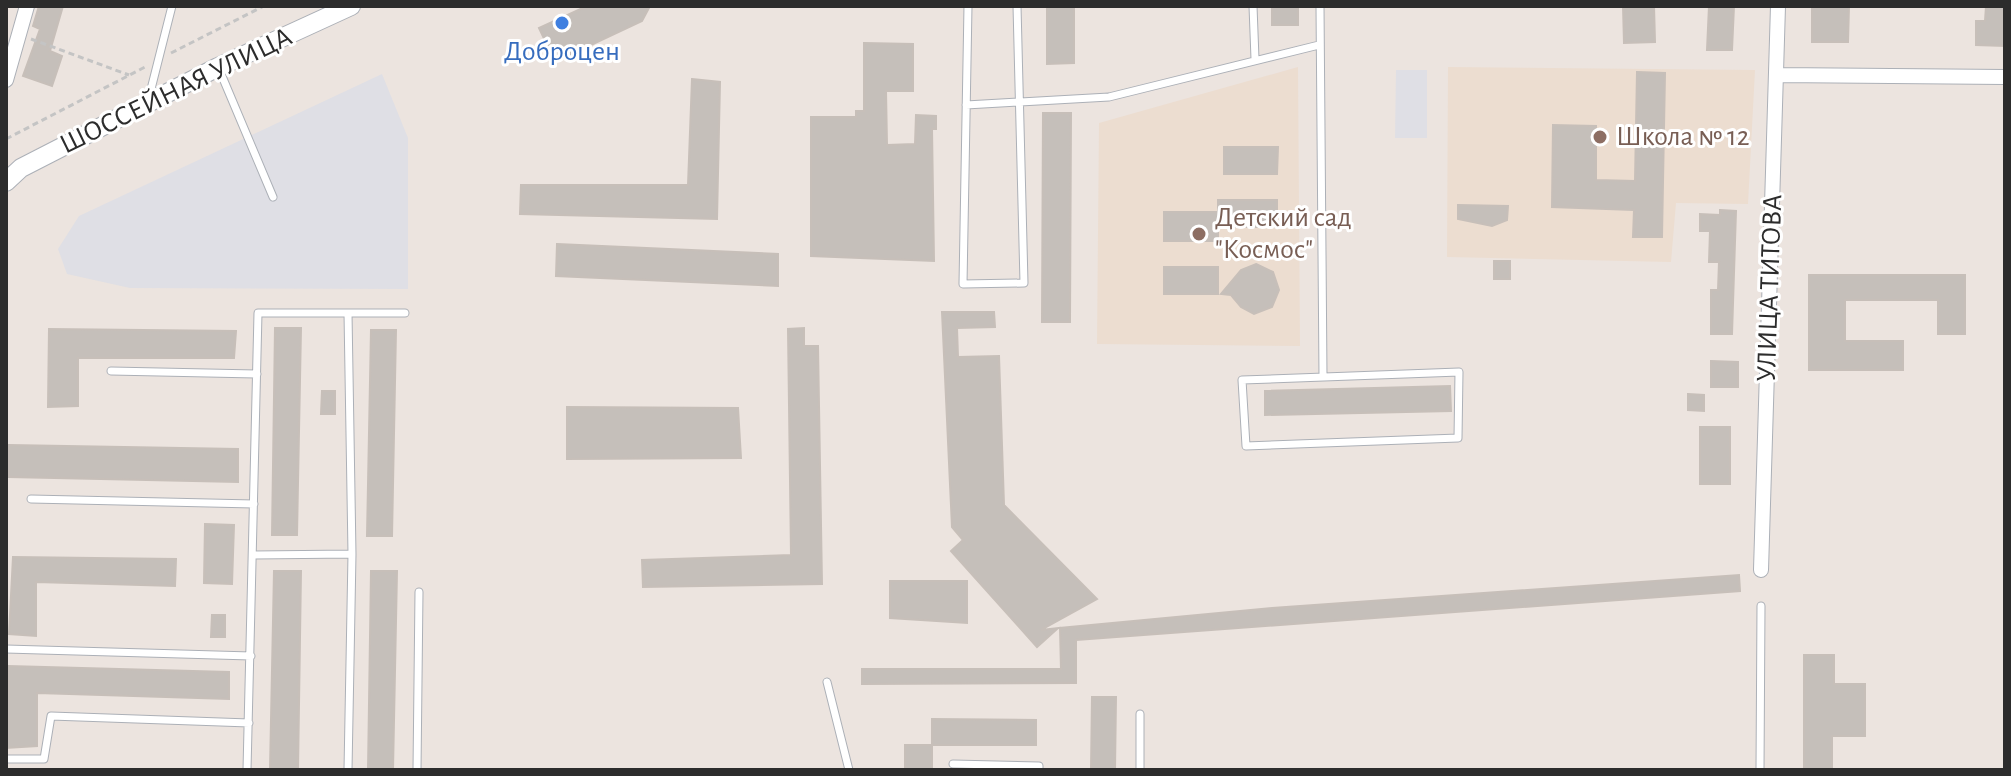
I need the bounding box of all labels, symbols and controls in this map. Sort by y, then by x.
marker: Доброцен [553,14,571,32]
street label: ШОССЕЙНАЯ УЛИЦА [55,22,296,159]
place label: Доброцен [504,38,620,66]
place label: Школа № 12 [1616,123,1749,151]
marker: Школа № 12 [1591,128,1609,146]
street label: УЛИЦА ТИТОВА [1753,194,1787,382]
place label: Детский сад "Космос" [1215,204,1352,264]
marker: Детский сад "Космос" [1190,225,1208,243]

